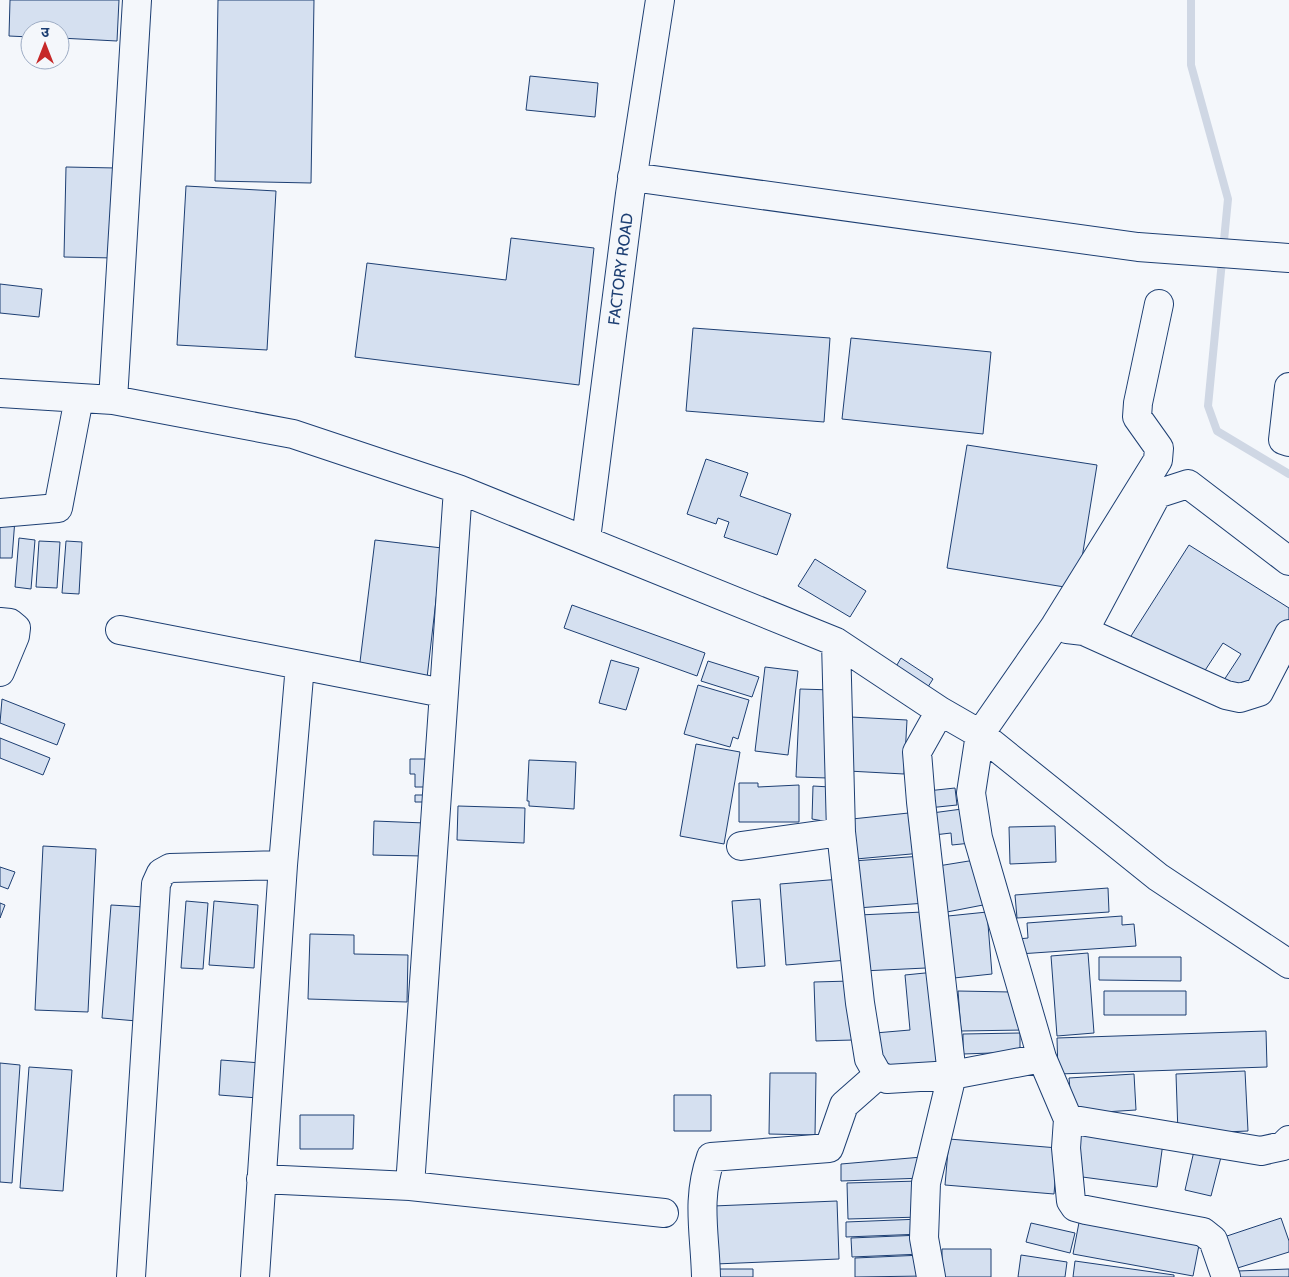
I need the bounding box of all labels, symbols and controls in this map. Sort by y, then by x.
north arrow [20,20,70,70]
text: उ [41,23,50,41]
street label: FACTORY ROAD [604,212,637,326]

